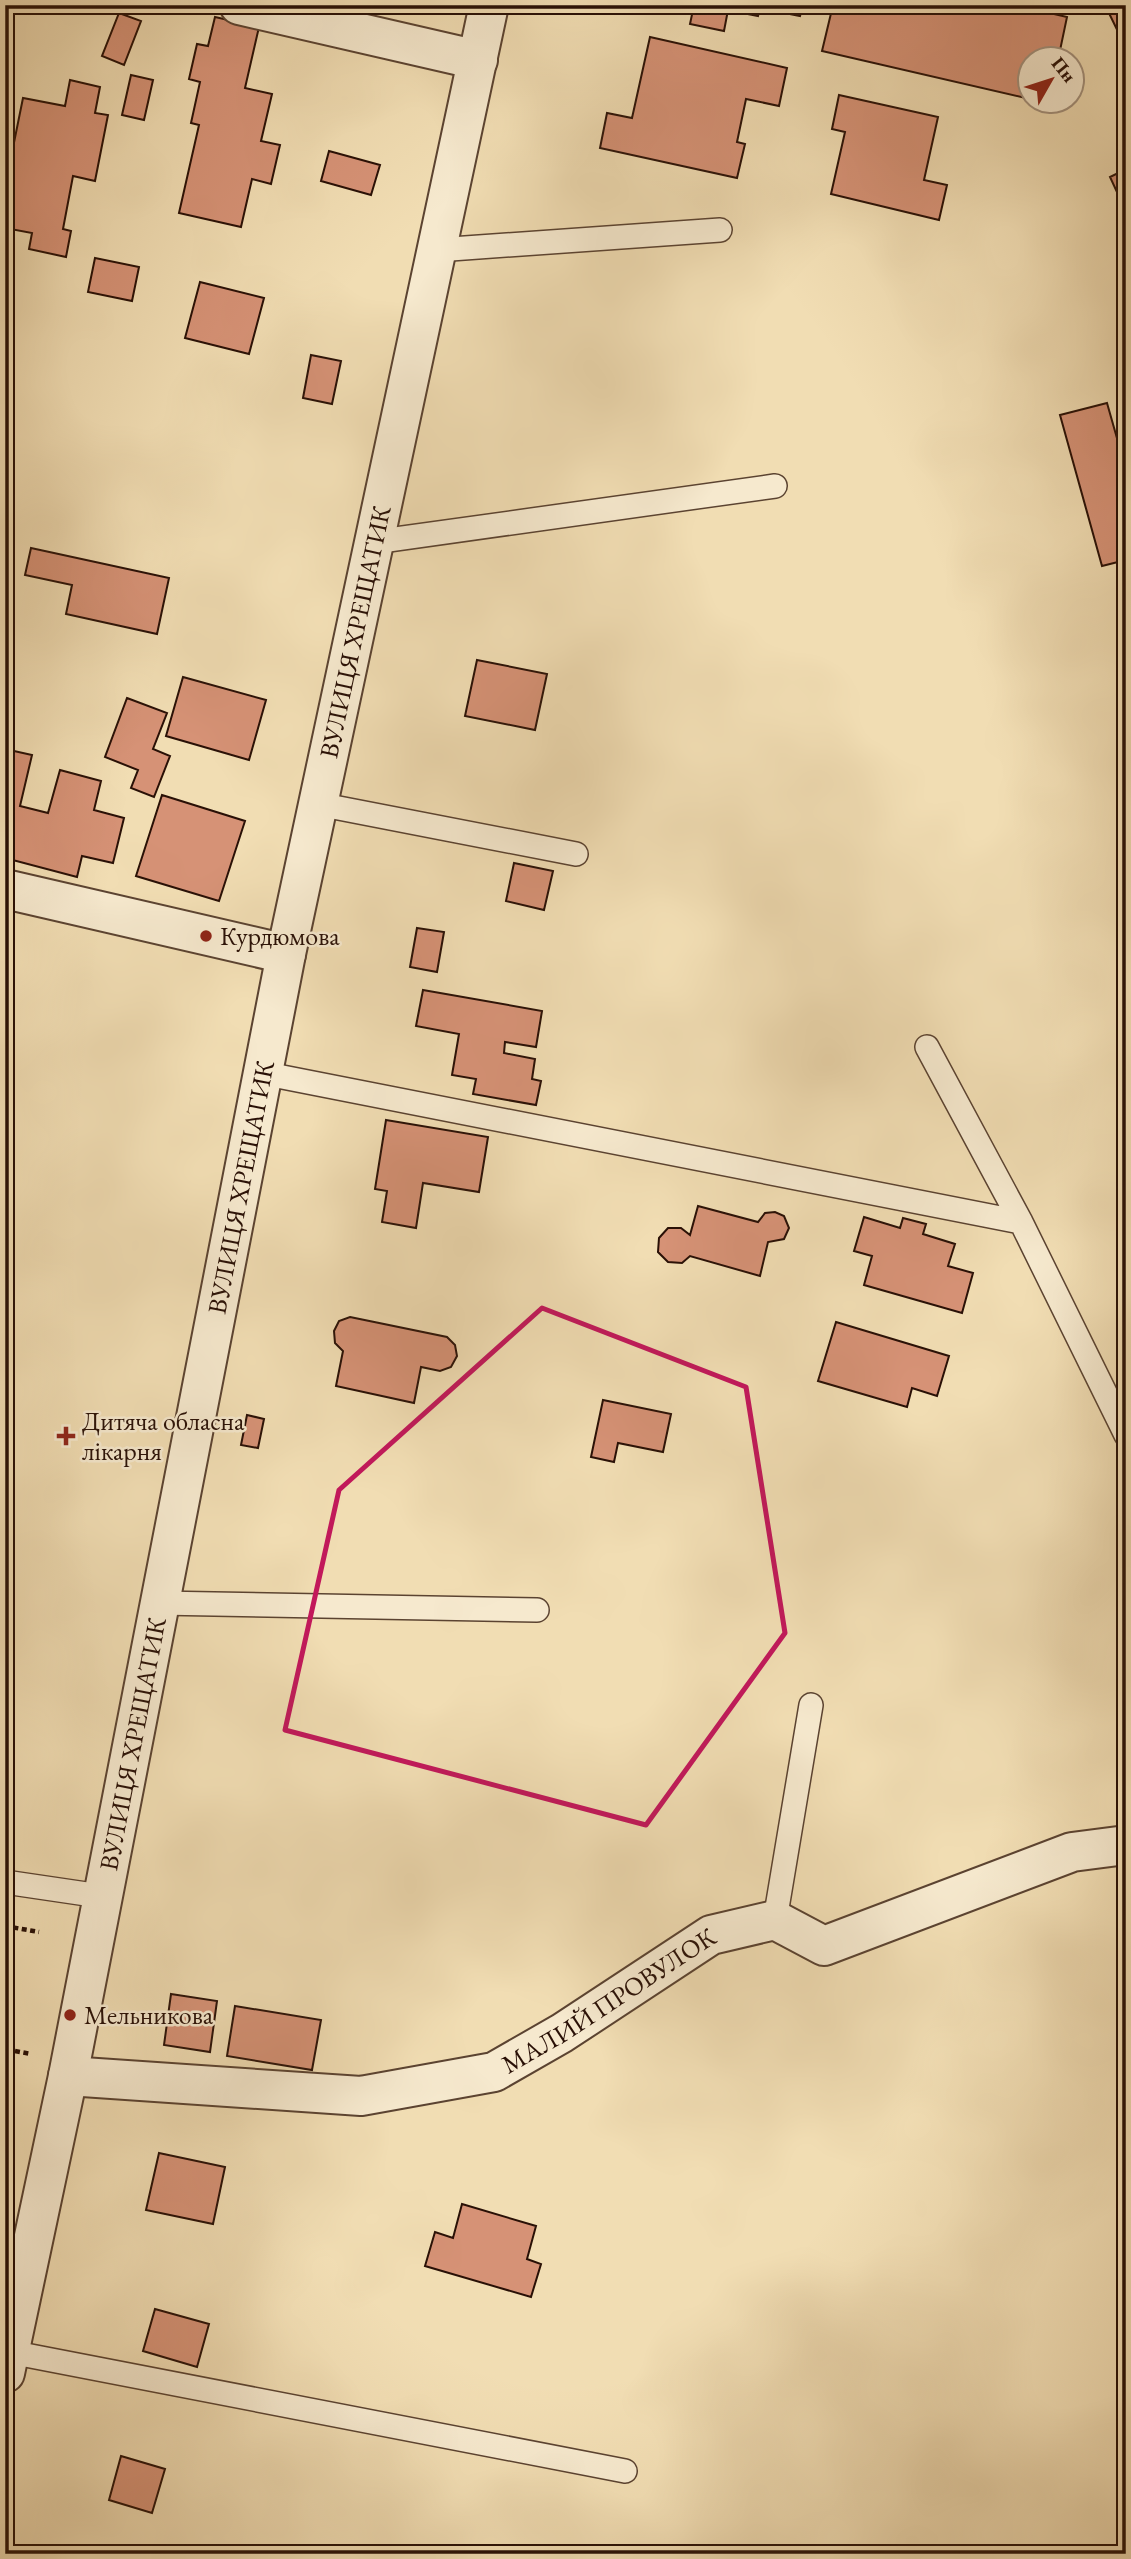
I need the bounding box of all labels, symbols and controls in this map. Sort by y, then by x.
north arrow [1016,46,1086,116]
text: Пн [1046,52,1082,88]
street label: ВУЛИЦЯ ХРЕЩАТИК [311,502,399,761]
place label: Курдюмова [220,919,340,953]
marker: Курдюмова [198,928,214,944]
street label: ВУЛИЦЯ ХРЕЩАТИК [199,1057,282,1317]
place label: Дитяча обласна лікарня [82,1404,245,1468]
marker: Дитяча обласна лікарня [56,1426,76,1446]
street label: ВУЛИЦЯ ХРЕЩАТИК [91,1614,174,1873]
street label: МАЛИЙ ПРОВУЛОК [495,1919,723,2081]
place label: Мельникова [84,1998,214,2032]
marker: Мельникова [62,2007,78,2023]

